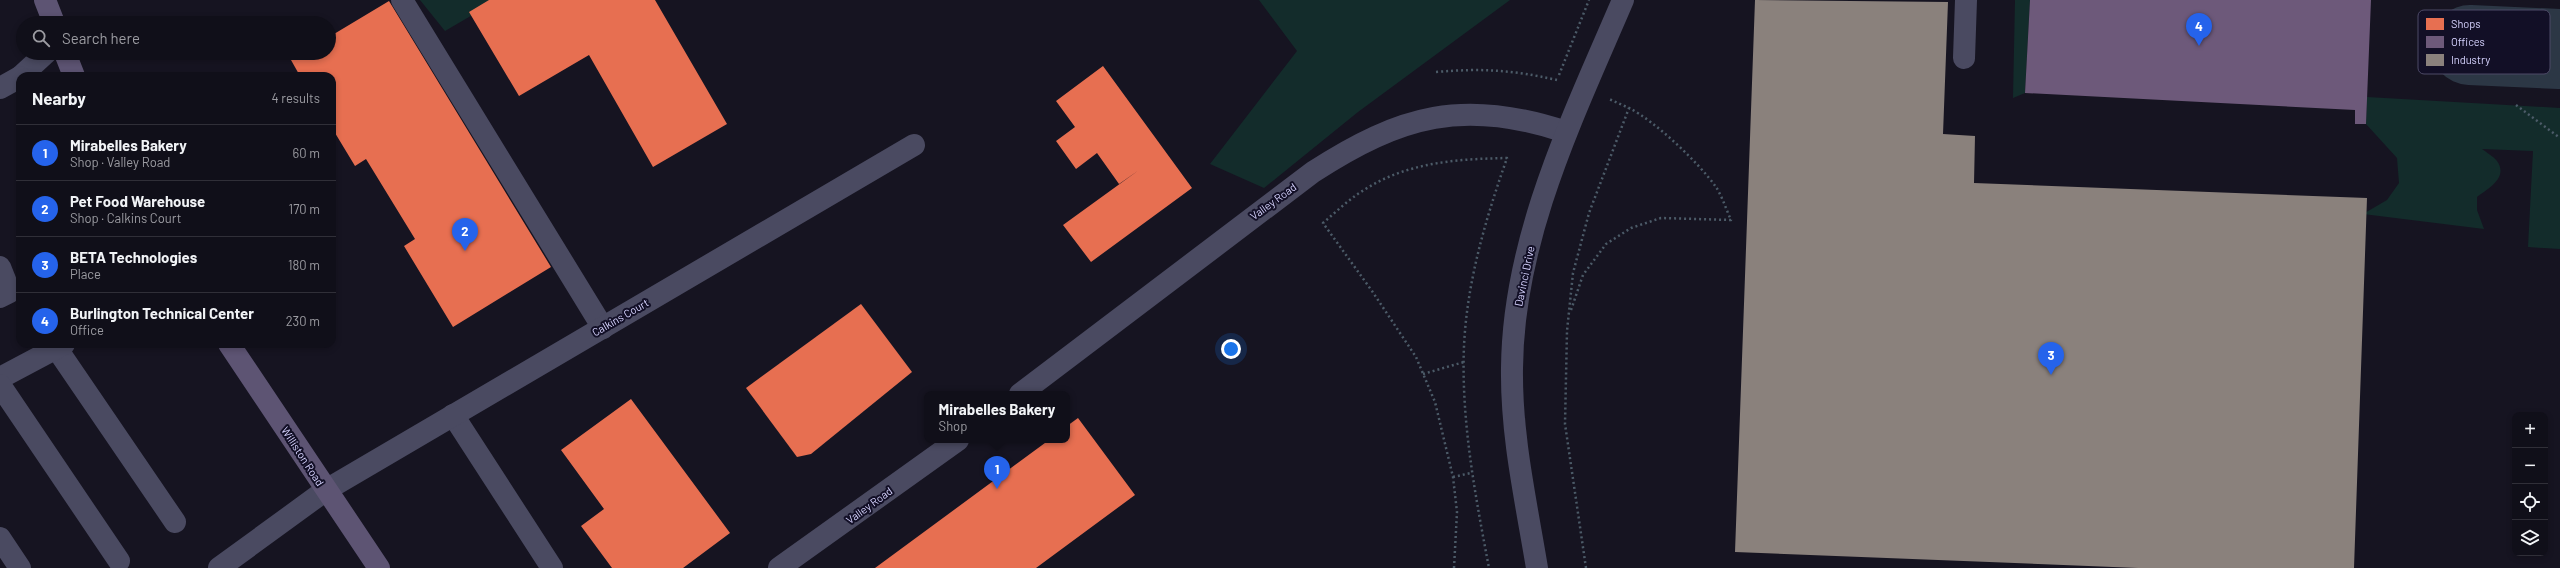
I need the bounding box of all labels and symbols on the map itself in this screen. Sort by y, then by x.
legend [2418,10,2550,74]
pin: 4 [2186,13,2212,46]
text: Shops [2451,17,2481,30]
text: Offices [2451,35,2485,48]
text: Industry [2451,53,2490,66]
street label: Valley Road [1247,180,1299,222]
pin: 2 [452,218,478,251]
street label: Davinci Drive [1511,244,1537,307]
street label: Calkins Court [589,296,651,338]
your location [1221,339,1241,359]
pin: 3 [2038,342,2064,375]
street label: Williston Road [279,424,327,488]
pin: 1 [984,456,1010,489]
street label: Valley Road [843,484,895,526]

